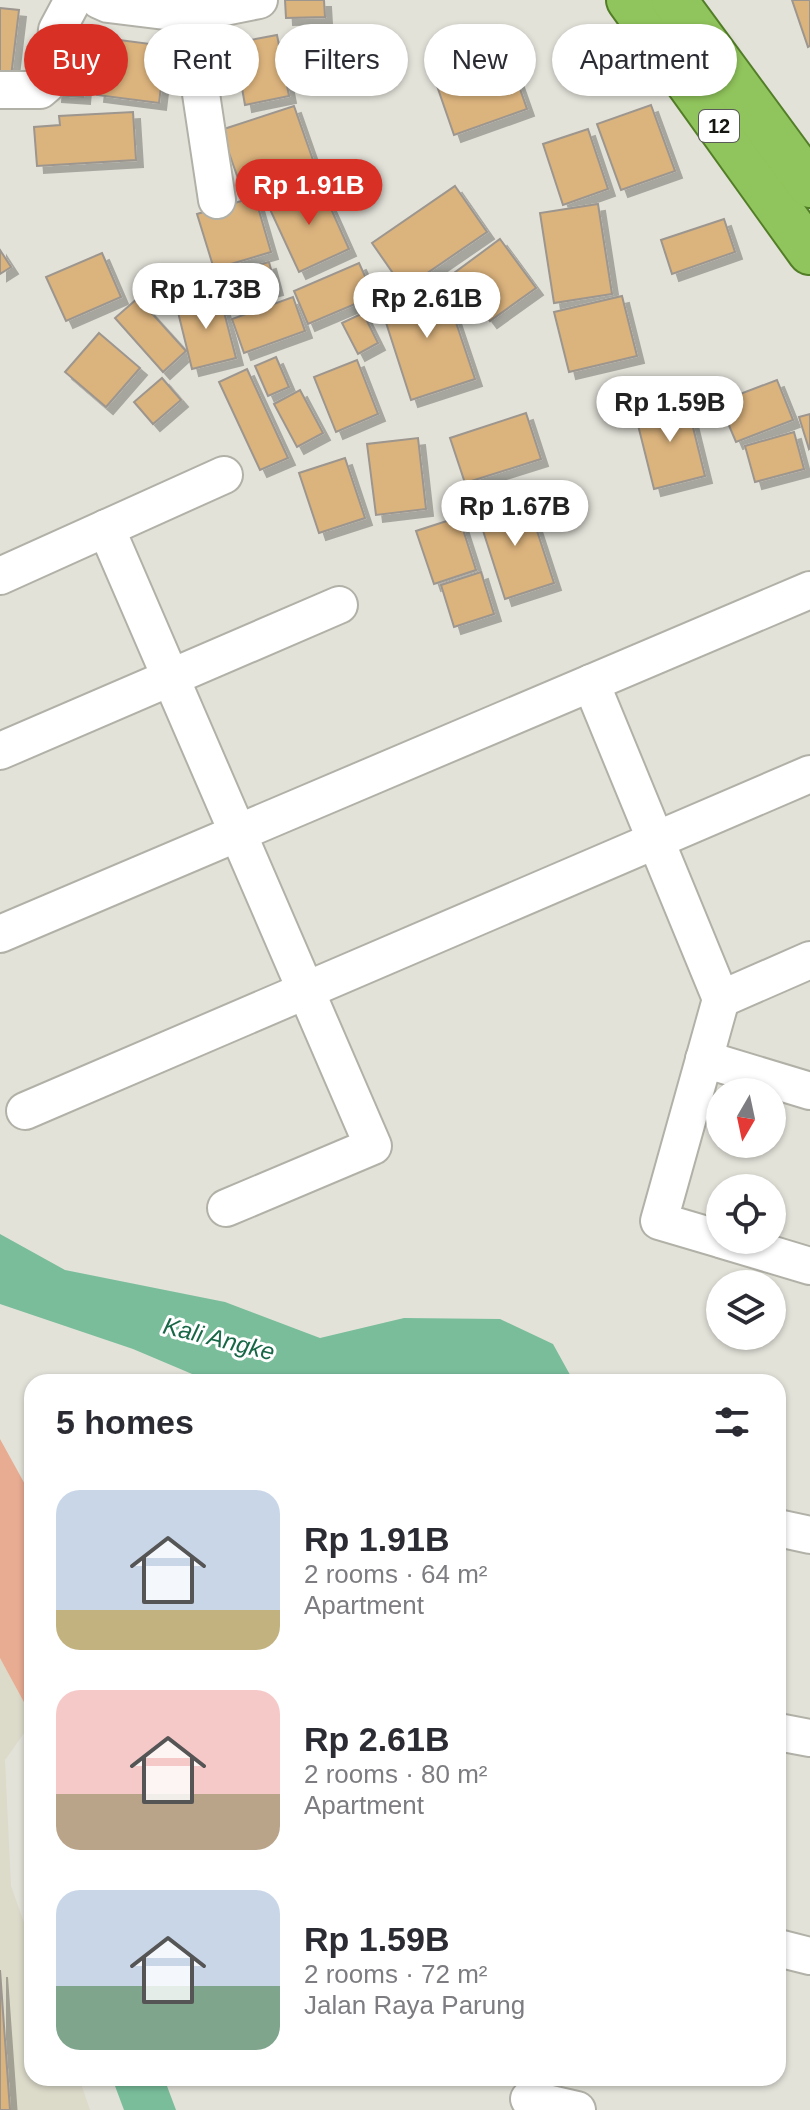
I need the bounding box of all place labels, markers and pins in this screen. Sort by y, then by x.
pin: Rp 1.91B [226,159,392,227]
pin: Rp 1.73B [123,263,289,331]
pin: Rp 2.61B [344,272,510,340]
pin: Rp 1.59B [587,376,753,444]
pin: Rp 1.67B [432,480,598,548]

